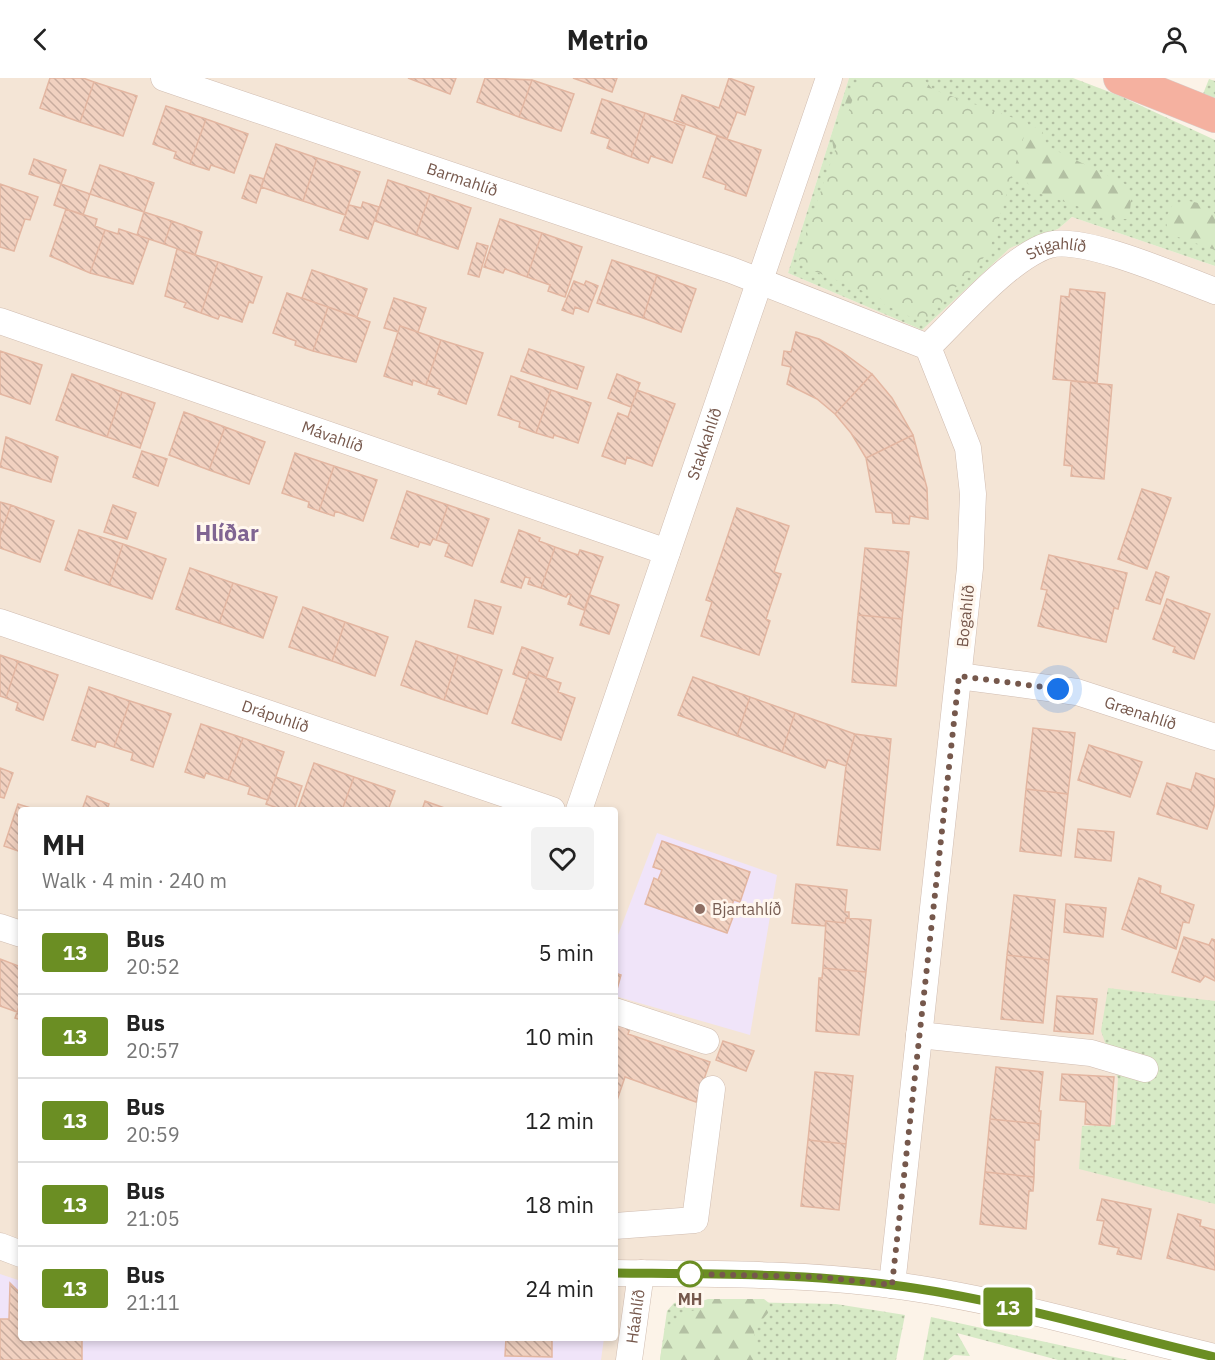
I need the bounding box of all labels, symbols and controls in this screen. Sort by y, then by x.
text: Metrio [567,22,648,57]
icon: back [24,23,57,56]
icon: person [1158,23,1191,56]
street label: Barmahlíð [424,158,501,200]
street label: Stigahlíð [1022,233,1088,264]
street label: Stakkahlíð [682,405,726,483]
street label: Mávahlíð [299,416,366,456]
district label: Hlíðar [195,518,259,547]
street label: Bogahlíð [952,584,978,648]
your location [1043,674,1073,704]
street label: Grænahlíð [1102,692,1179,734]
street label: Drápuhlíð [239,695,312,737]
text: MH [42,826,85,863]
button: heart [531,827,594,890]
text: Walk · 4 min · 240 m [42,867,227,894]
place label: Bjartahlíð [712,899,782,919]
marker: Bjartahlíð [693,902,707,916]
text: Bus [126,924,165,953]
text: 13 [62,938,88,966]
text: 5 min [538,938,594,967]
text: 20:52 [126,953,180,980]
text: Bus [126,1008,165,1037]
text: 13 [62,1022,88,1050]
text: 10 min [525,1022,594,1051]
text: 20:57 [126,1037,180,1064]
text: Bus [126,1092,165,1121]
text: 13 [62,1106,88,1134]
text: 12 min [525,1106,594,1135]
text: 20:59 [126,1121,180,1148]
text: Bus [126,1176,165,1205]
text: 13 [62,1190,88,1218]
text: 18 min [525,1190,594,1219]
text: 21:05 [126,1205,180,1232]
text: Bus [126,1260,165,1289]
marker: MH [677,1261,703,1287]
text: 13 [62,1274,88,1302]
text: 24 min [525,1274,594,1303]
street label: Háahlíð [621,1288,649,1345]
line badge: 13 [981,1288,1035,1326]
text: 21:11 [126,1289,180,1316]
place label: MH [678,1289,702,1309]
text: 13 [995,1293,1021,1321]

